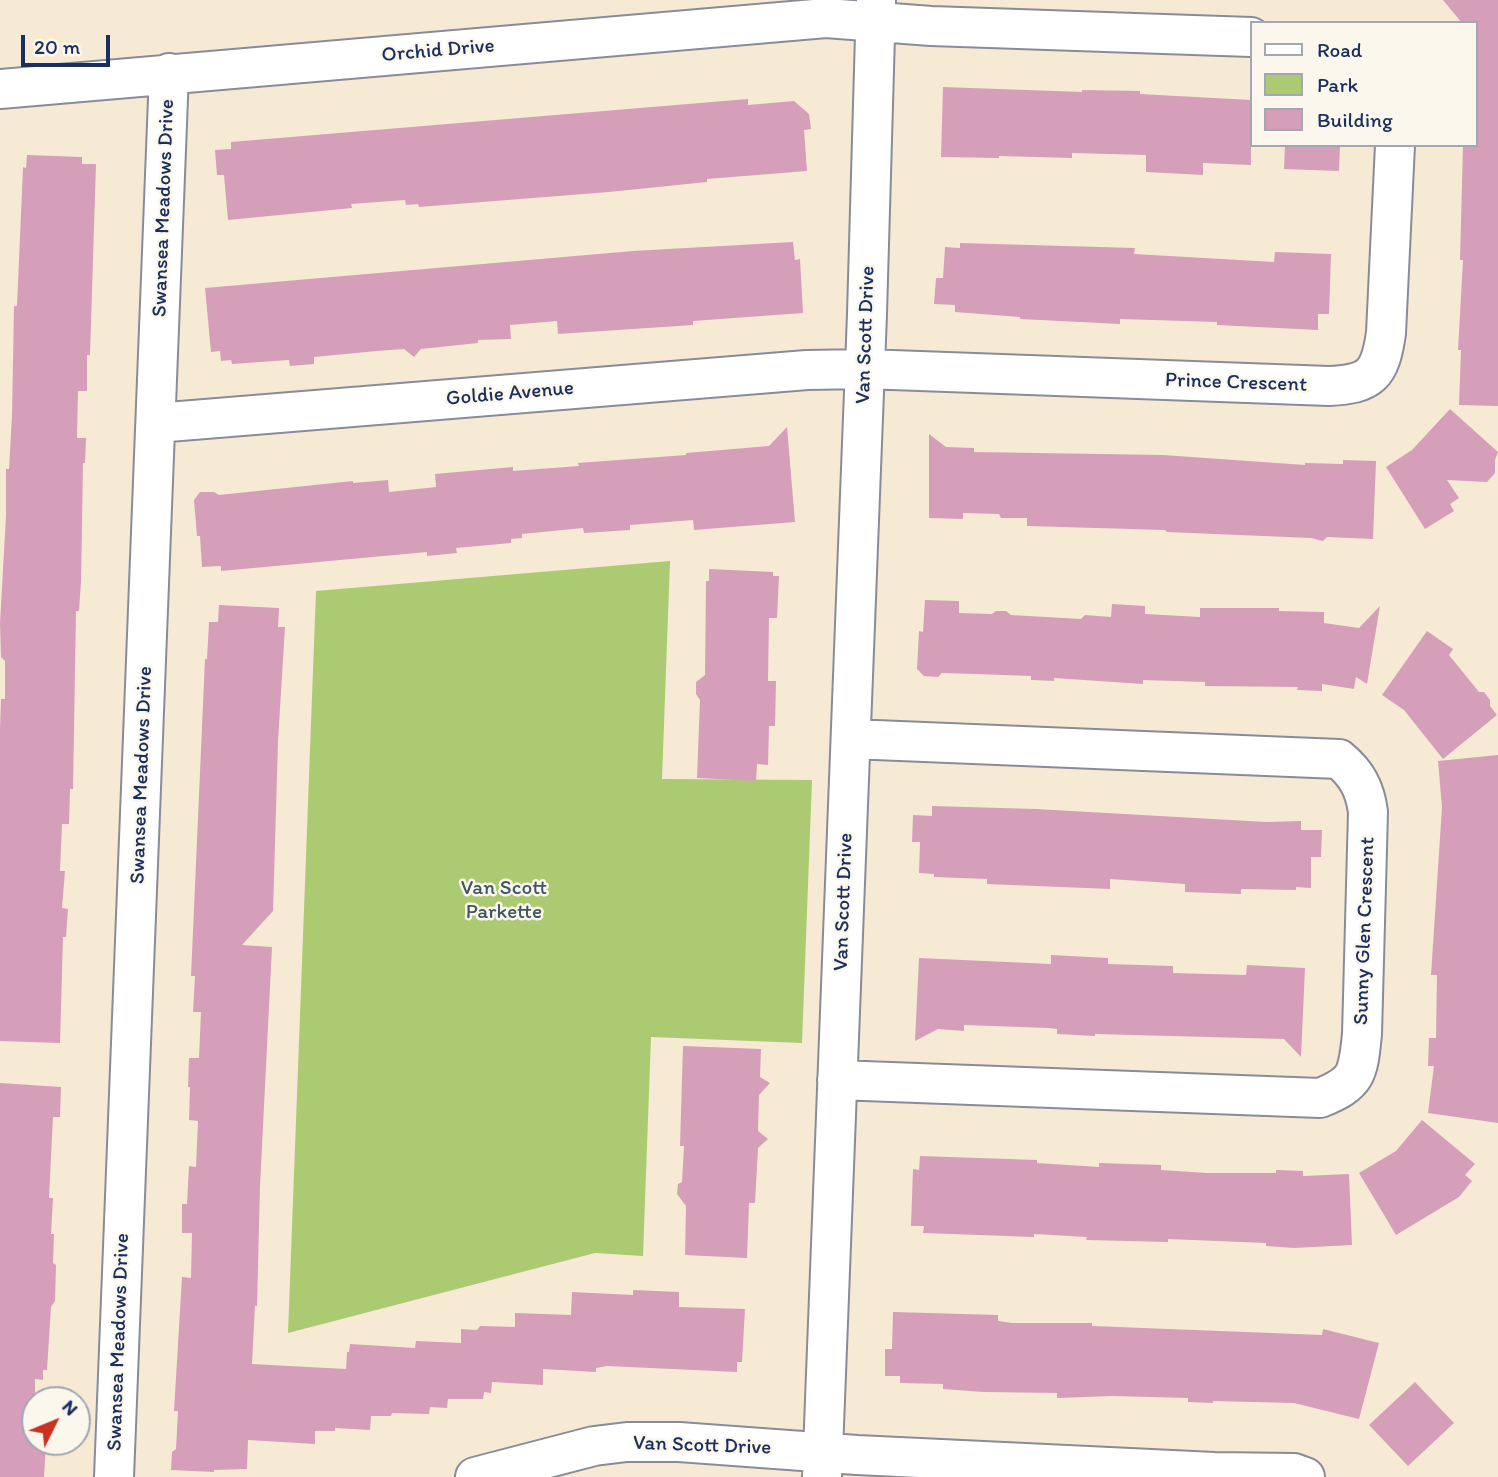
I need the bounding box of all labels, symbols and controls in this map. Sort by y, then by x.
scale bar [24,21,114,65]
legend [1250,21,1477,147]
text: 20 m [34,34,80,59]
street label: Orchid Drive [380,34,496,68]
text: Road [1317,37,1362,62]
text: Park [1317,72,1358,97]
street label: Swansea Meadows Drive [148,99,180,317]
text: Building [1317,107,1393,132]
street label: Van Scott Drive [851,265,881,405]
street label: Prince Crescent [1165,368,1307,398]
street label: Goldie Avenue [445,376,575,412]
street label: Swansea Meadows Drive [126,666,158,884]
street label: Van Scott Drive [829,832,859,972]
street label: Sunny Glen Crescent [1349,837,1381,1025]
park label: Van Scott Parkette [461,876,547,926]
street label: Swansea Meadows Drive [103,1233,135,1451]
north arrow [21,1386,91,1456]
text: N [57,1395,83,1420]
street label: Van Scott Drive [632,1431,772,1461]

